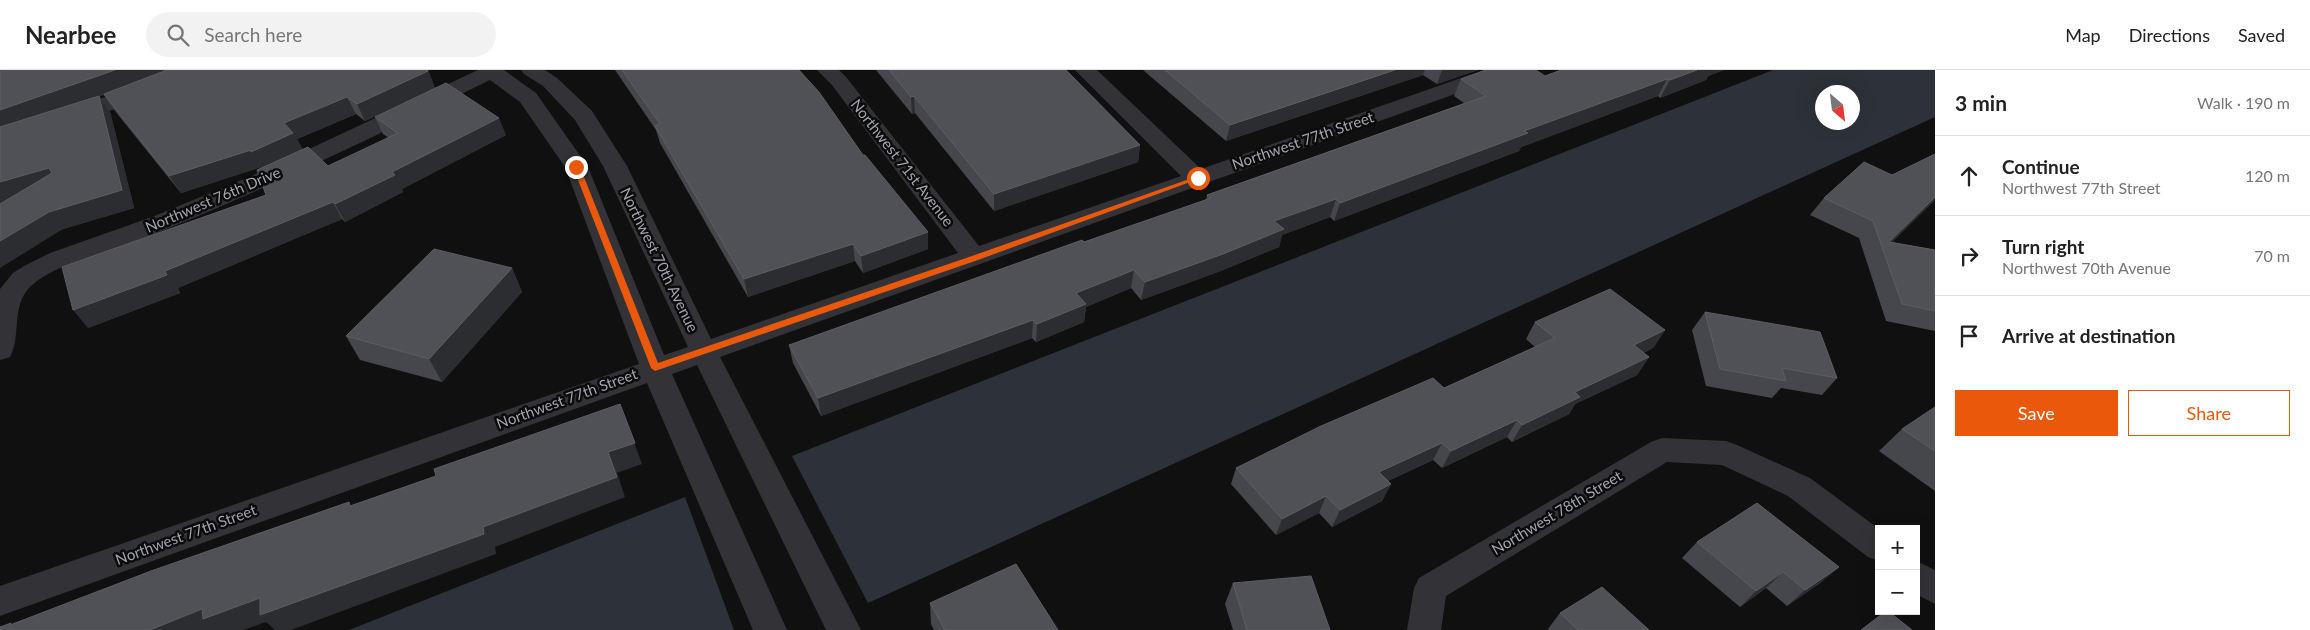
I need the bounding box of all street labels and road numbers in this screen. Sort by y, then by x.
street label: Northwest 71st Avenue [848,95,958,230]
street label: Northwest 77th Street [1229,107,1376,173]
street label: Northwest 76th Drive [142,162,283,236]
street label: Northwest 70th Avenue [617,184,703,335]
street label: Northwest 77th Street [494,364,640,432]
street label: Northwest 78th Street [1488,466,1625,558]
street label: Northwest 77th Street [113,500,259,568]

